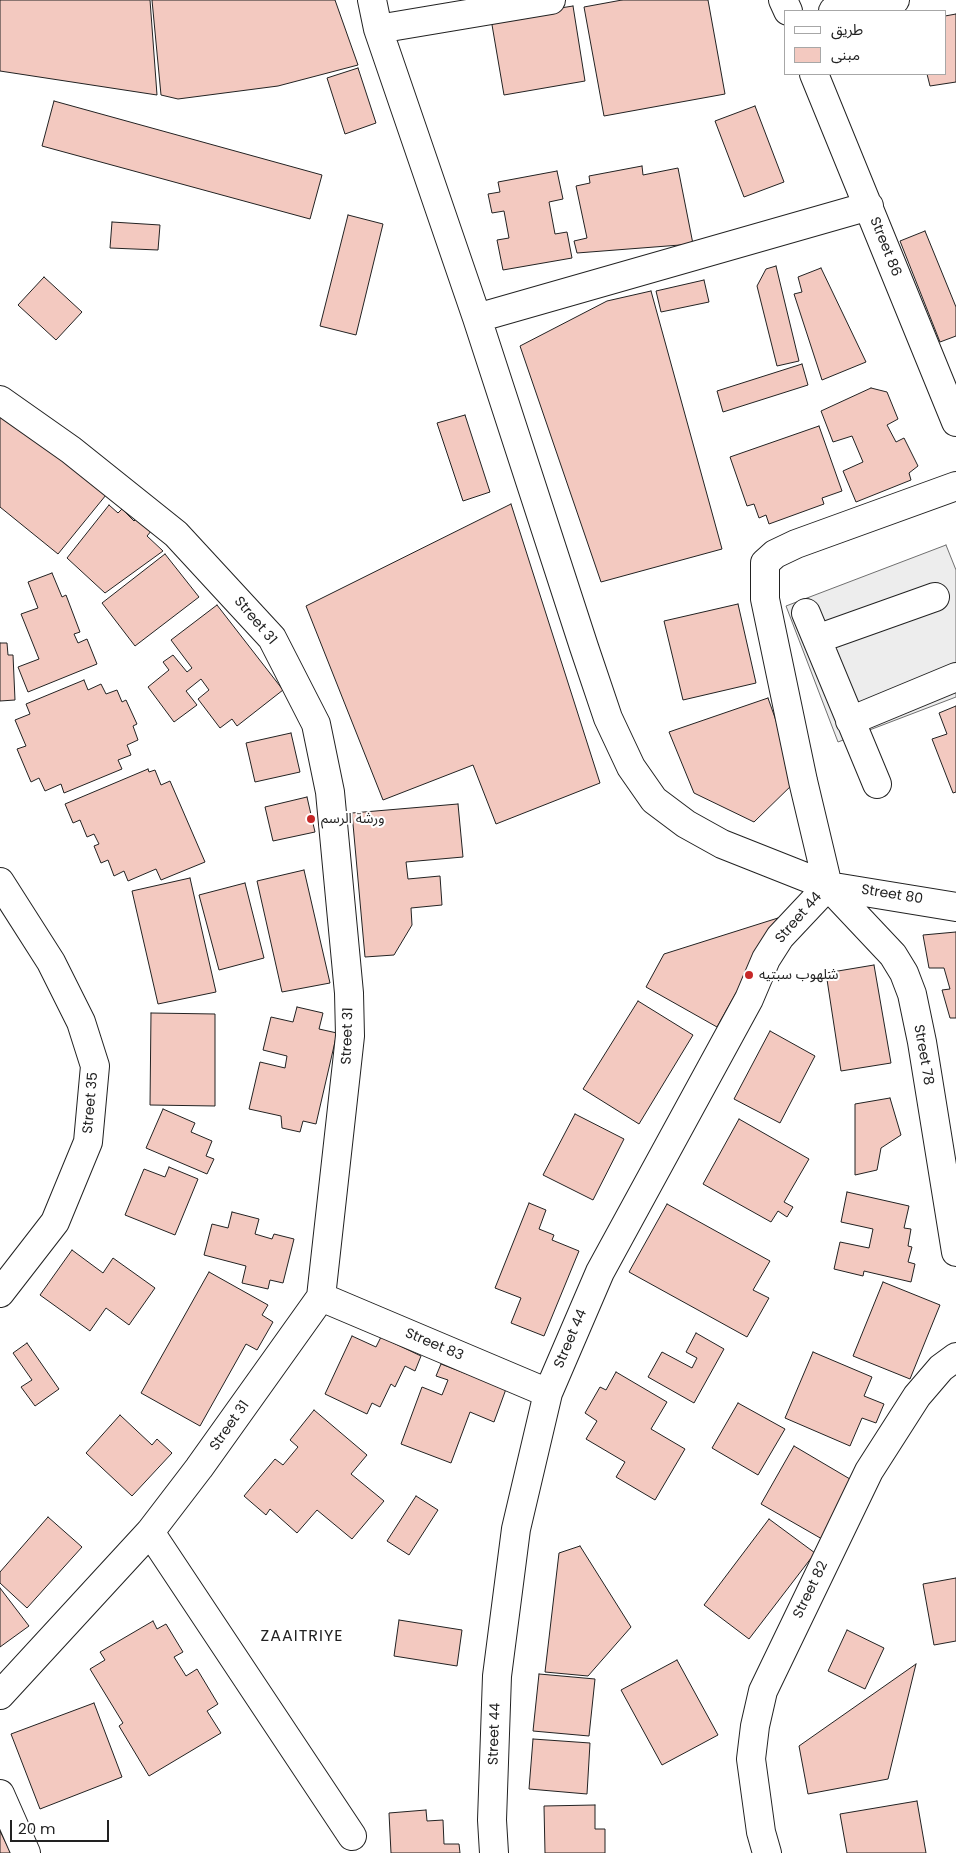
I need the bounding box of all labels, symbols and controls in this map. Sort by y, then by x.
legend [784,10,946,75]
text: طريق [831,19,863,40]
text: مبنى [831,44,860,65]
street label: Street 86 [866,215,904,279]
street label: Street 31 [230,594,280,648]
place label: ورشة الرسم [321,811,384,827]
marker: ورشة الرسم [305,813,317,825]
street label: Street 80 [860,882,924,908]
street label: Street 44 [772,889,826,947]
place label: شلهوب سبتيه [759,967,839,983]
marker: شلهوب سبتيه [743,969,755,981]
street label: Street 31 [339,1007,357,1065]
street label: Street 78 [909,1023,937,1087]
street label: Street 35 [80,1072,102,1134]
street label: Street 44 [551,1307,591,1371]
street label: Street 83 [402,1325,466,1365]
street label: Street 31 [207,1398,253,1454]
street label: Street 82 [790,1559,832,1621]
district label: ZAAITRIYE [259,1627,345,1647]
street label: Street 44 [486,1703,504,1765]
scale bar [12,1810,111,1842]
text: 20 m [18,1818,56,1839]

